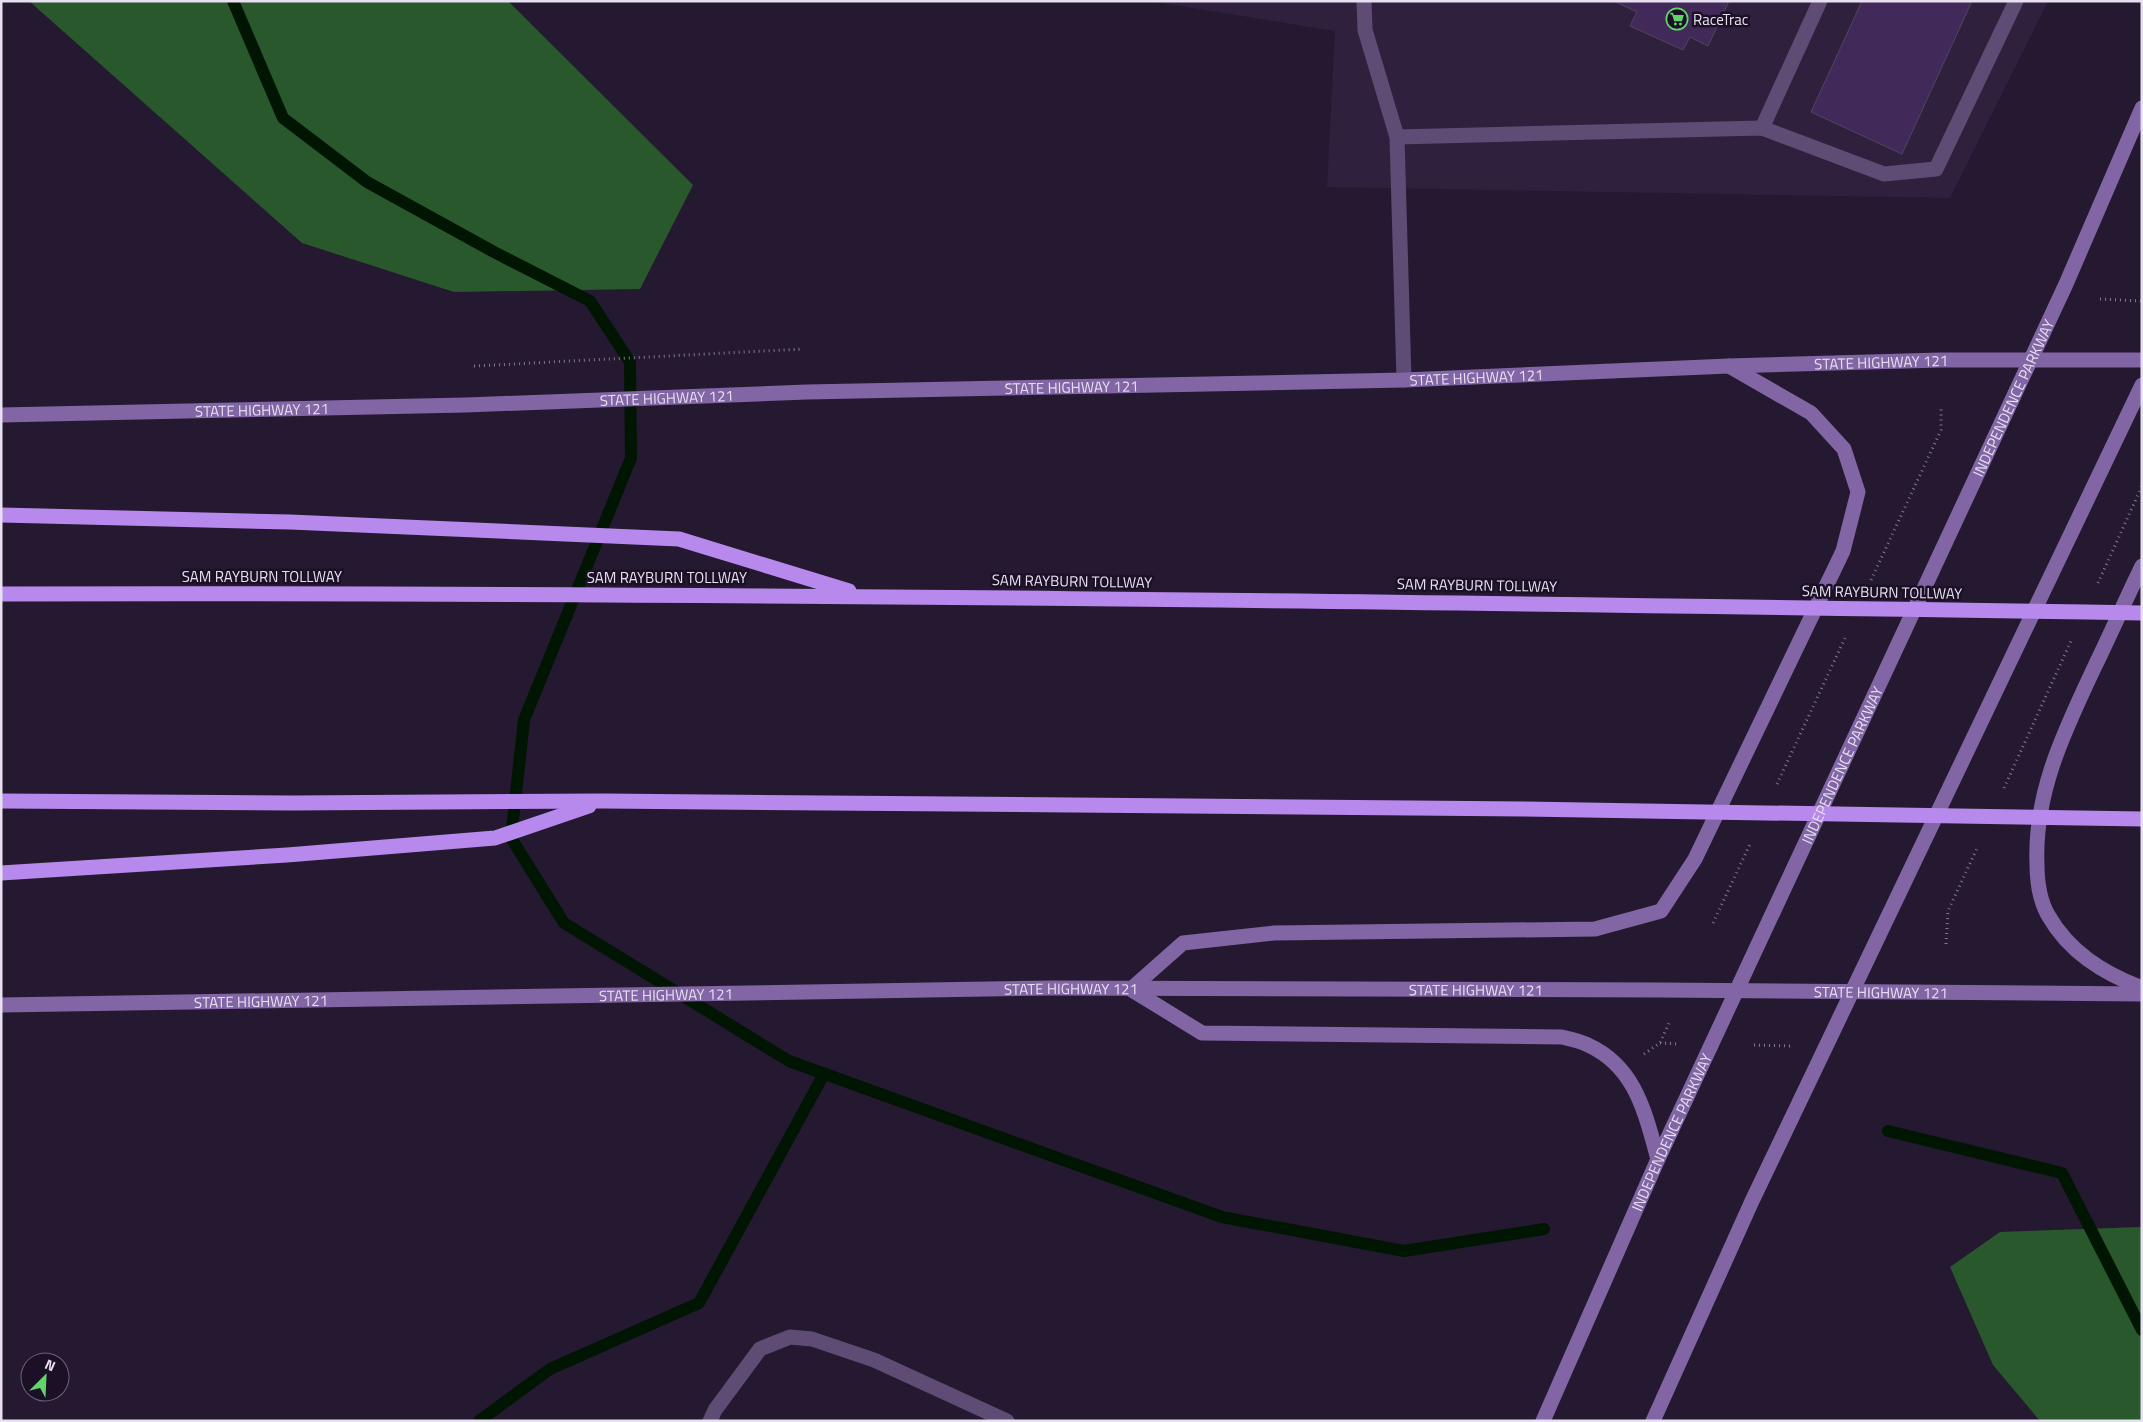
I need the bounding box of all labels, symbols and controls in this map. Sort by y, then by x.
supermarket icon: RaceTrac [1665,7,1689,31]
place label: RaceTrac [1693,8,1748,31]
street label: INDEPENDENCE PARKWAY [1966,315,2060,480]
street label: STATE HIGHWAY 121 [1814,349,1948,375]
street label: STATE HIGHWAY 121 [1409,363,1544,391]
street label: STATE HIGHWAY 121 [1004,374,1139,400]
street label: STATE HIGHWAY 121 [599,383,734,411]
street label: STATE HIGHWAY 121 [195,396,329,422]
street label: SAM RAYBURN TOLLWAY [182,565,342,588]
street label: SAM RAYBURN TOLLWAY [587,566,747,589]
street label: SAM RAYBURN TOLLWAY [992,568,1152,594]
street label: SAM RAYBURN TOLLWAY [1397,572,1557,598]
street label: SAM RAYBURN TOLLWAY [1802,579,1962,605]
street label: INDEPENDENCE PARKWAY [1795,682,1888,847]
street label: STATE HIGHWAY 121 [1004,976,1138,1000]
street label: STATE HIGHWAY 121 [1409,978,1543,1001]
street label: STATE HIGHWAY 121 [1814,980,1948,1004]
street label: STATE HIGHWAY 121 [599,982,733,1007]
street label: STATE HIGHWAY 121 [194,988,328,1013]
street label: INDEPENDENCE PARKWAY [1625,1049,1717,1215]
north arrow [20,1352,70,1402]
text: N [42,1353,59,1376]

